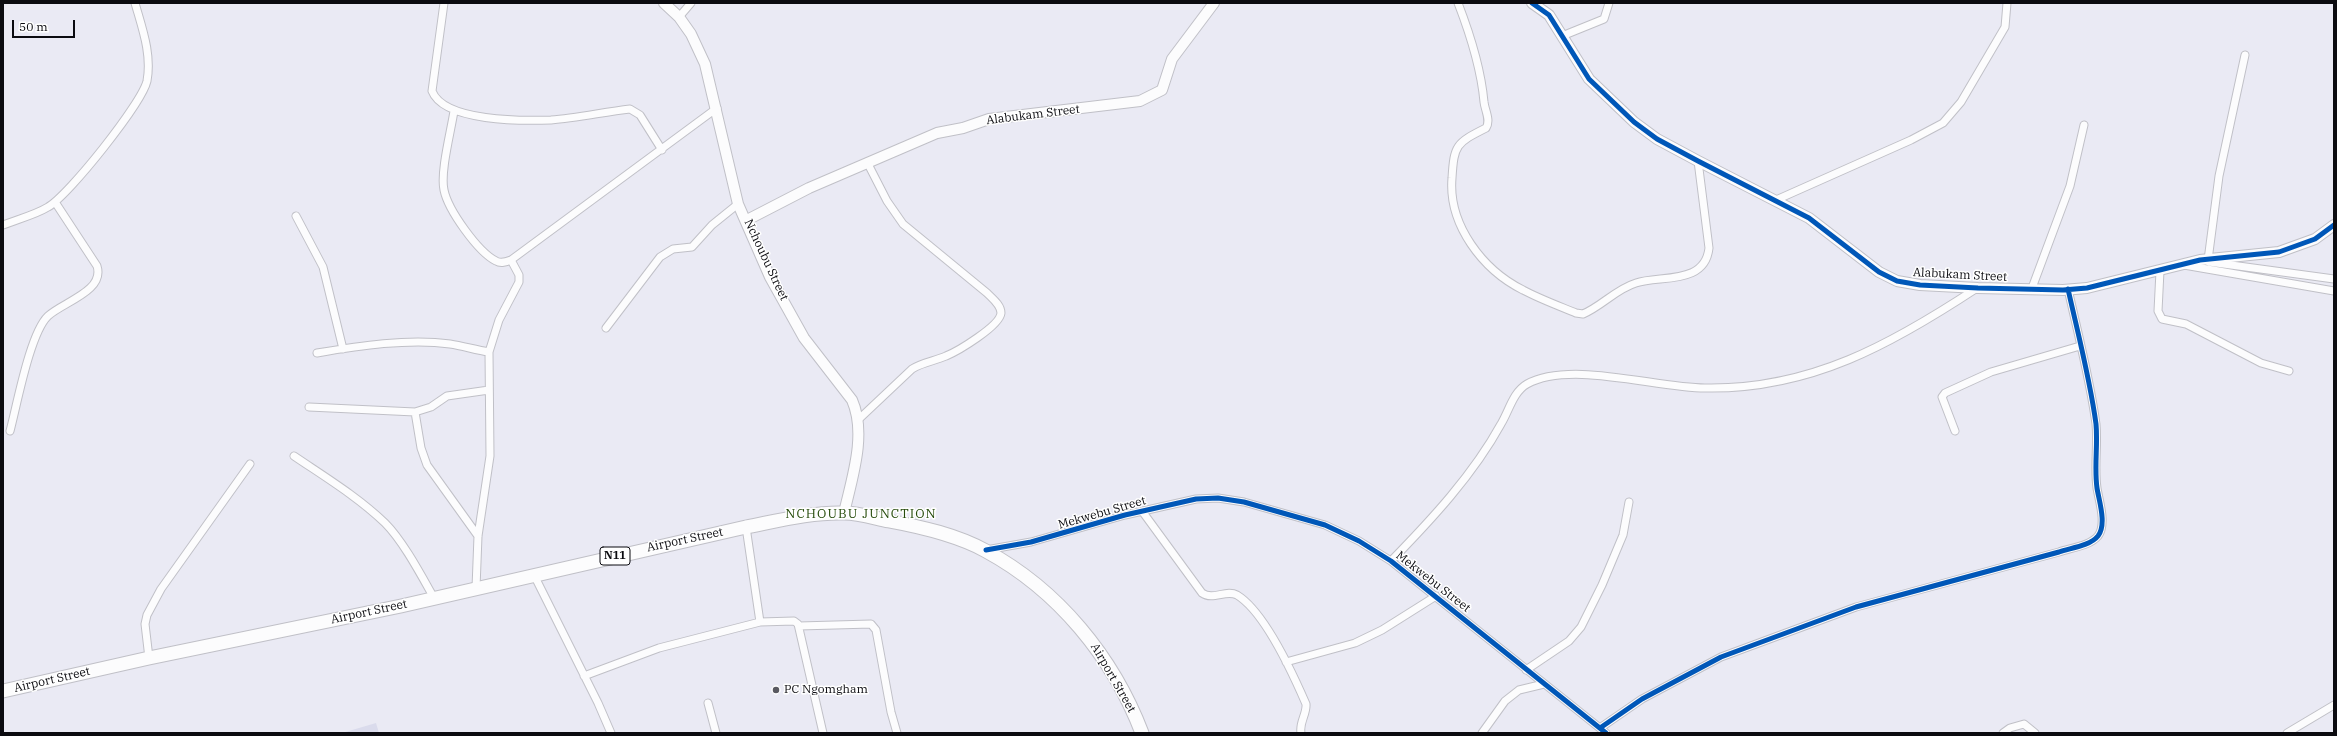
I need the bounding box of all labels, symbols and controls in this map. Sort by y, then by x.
scale bar [14,12,77,38]
text: 50 m [19,19,48,34]
street label: Alabukam Street [985,102,1081,128]
street label: Nchoubu Street [741,217,791,303]
street label: Alabukam Street [1913,265,2007,285]
street label: Mekwebu Street [1056,494,1148,532]
district label: NCHOUBU JUNCTION [785,506,937,522]
street label: Airport Street [645,525,725,555]
road number: N11 [600,547,630,565]
street label: Mekwebu Street [1393,548,1473,616]
street label: Airport Street [329,597,409,627]
street label: Airport Street [1087,641,1139,715]
street label: Airport Street [13,664,91,696]
place label: PC Ngomgham [784,683,868,697]
marker: PC Ngomgham [771,685,781,695]

